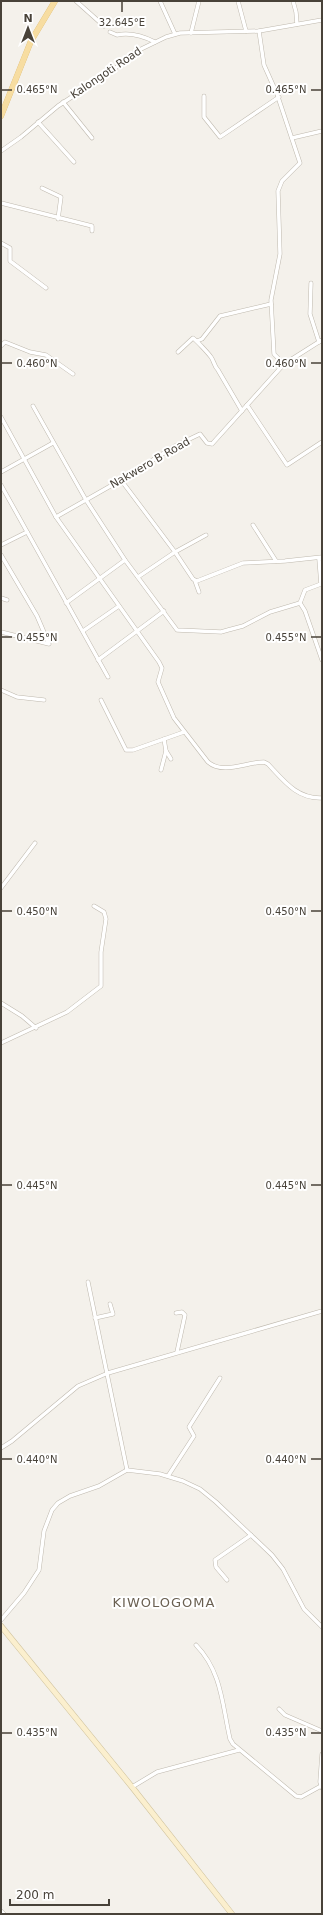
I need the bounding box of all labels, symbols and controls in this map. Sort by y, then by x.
north arrow [8,8,48,48]
text: N [23,12,33,25]
text: 32.645°E [99,17,145,28]
street label: Kalongoti Road [68,44,144,102]
text: 0.465°N [16,84,58,95]
text: 0.465°N [265,84,307,95]
text: 0.460°N [16,358,58,369]
text: 0.460°N [265,358,307,369]
street label: Nakwero B Road [108,435,192,491]
text: 0.455°N [16,632,58,643]
text: 0.455°N [265,632,307,643]
text: 0.450°N [16,906,58,917]
text: 0.450°N [265,906,307,917]
text: 0.445°N [16,1180,58,1191]
text: 0.445°N [265,1180,307,1191]
text: 0.440°N [16,1454,58,1465]
text: 0.440°N [265,1454,307,1465]
district label: KIWOLOGOMA [113,1595,215,1610]
text: 0.435°N [16,1727,58,1738]
text: 0.435°N [265,1727,307,1738]
scale bar [10,1881,109,1907]
text: 200 m [16,1888,54,1902]

